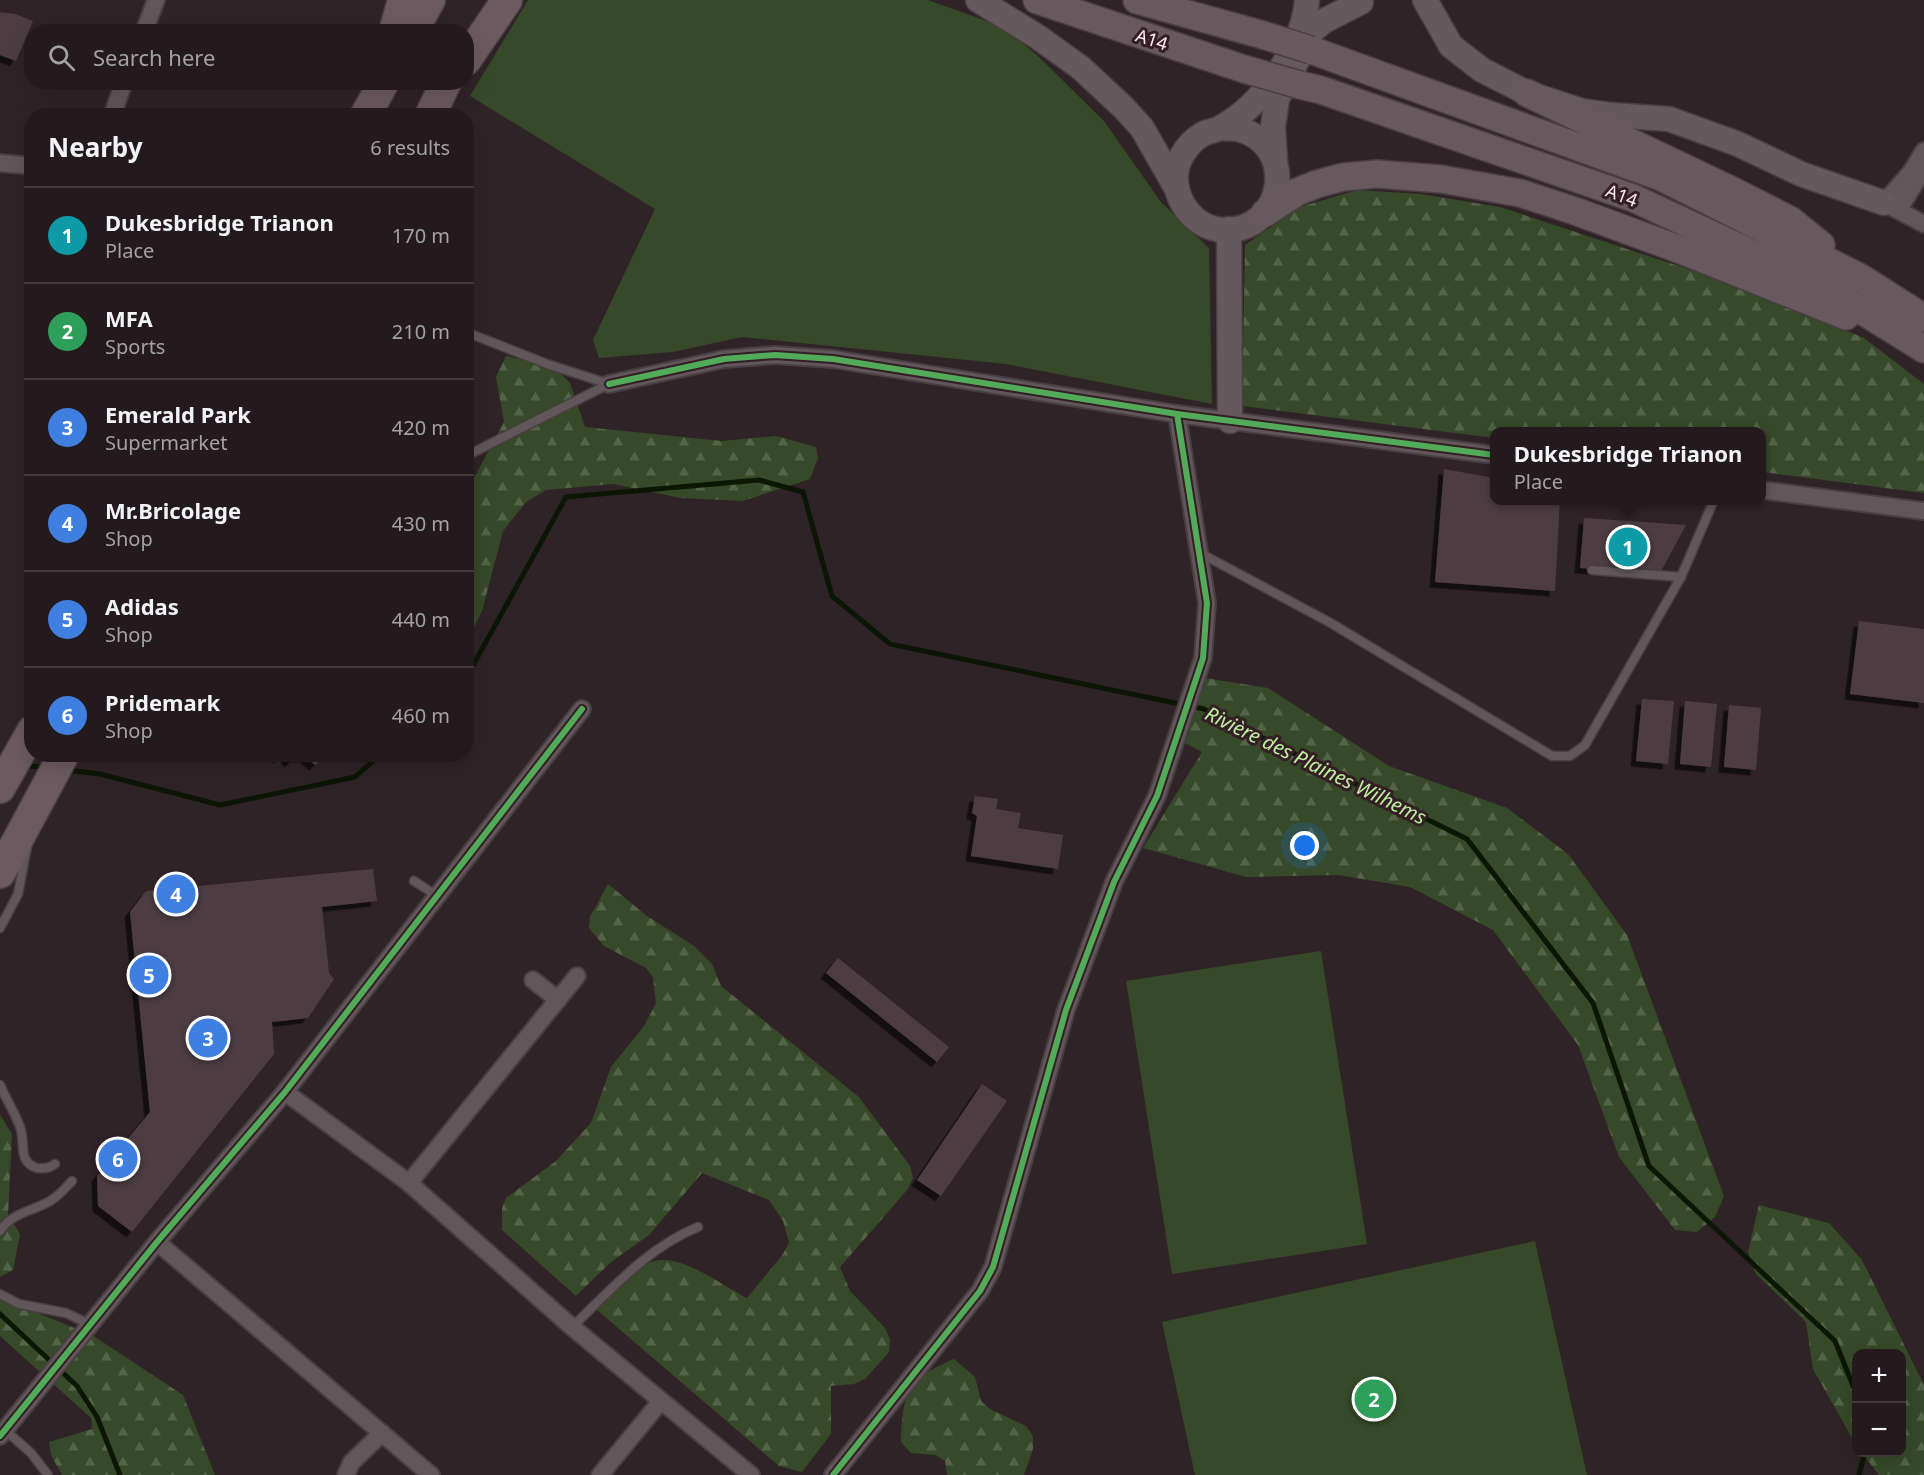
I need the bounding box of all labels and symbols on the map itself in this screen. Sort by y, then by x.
street label: A14 [1133,23,1171,55]
street label: A14 [1603,178,1641,212]
pin: 1 [1608,524,1648,570]
water label: Rivière des Plaines Wilhems [1201,700,1431,831]
your location [1290,831,1319,860]
pin: 4 [156,872,195,916]
pin: 5 [130,952,168,998]
pin: 3 [188,1016,228,1060]
pin: 6 [98,1136,138,1182]
pin: 2 [1354,1376,1394,1422]

